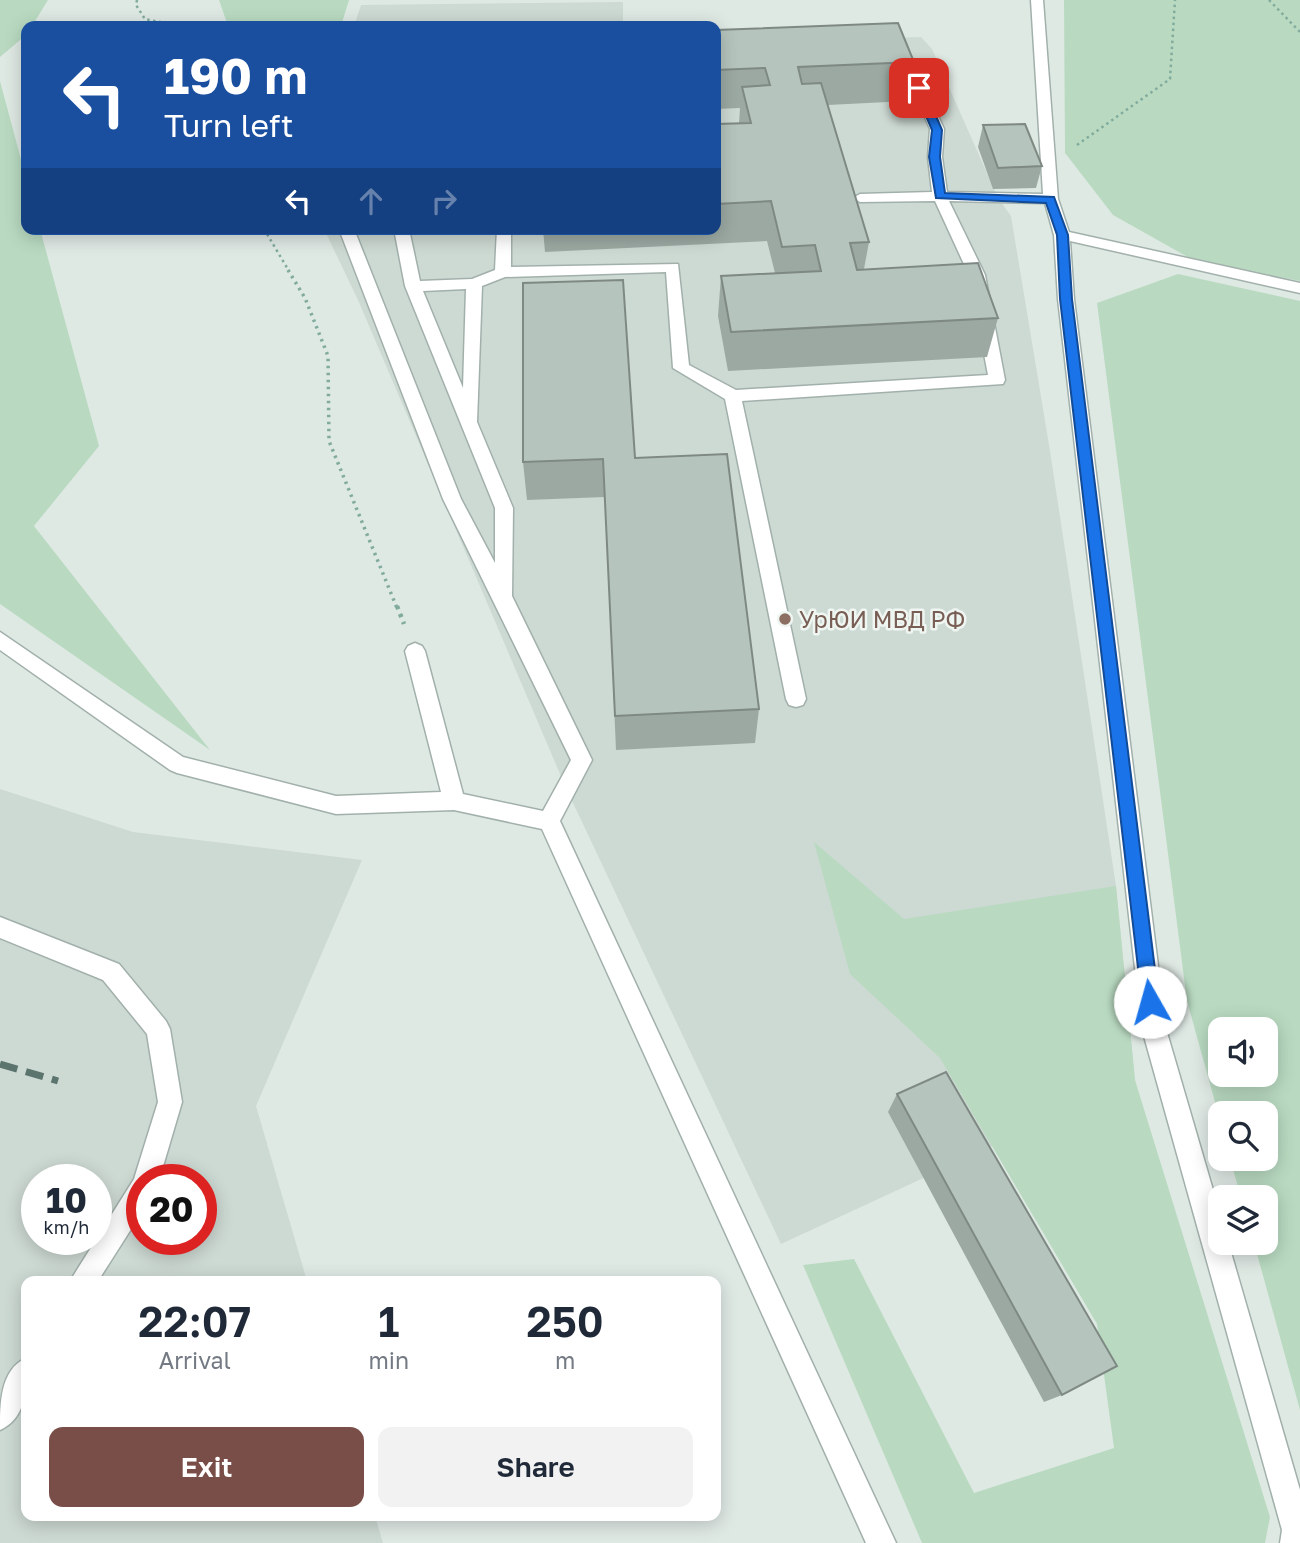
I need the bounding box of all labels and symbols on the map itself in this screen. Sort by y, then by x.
pin [889,58,949,118]
place label: УрЮИ МВД РФ [799,605,965,633]
marker: УрЮИ МВД РФ [777,611,793,627]
position arrow [1113,965,1187,1039]
speed limit sign: 20 [126,1164,217,1255]

